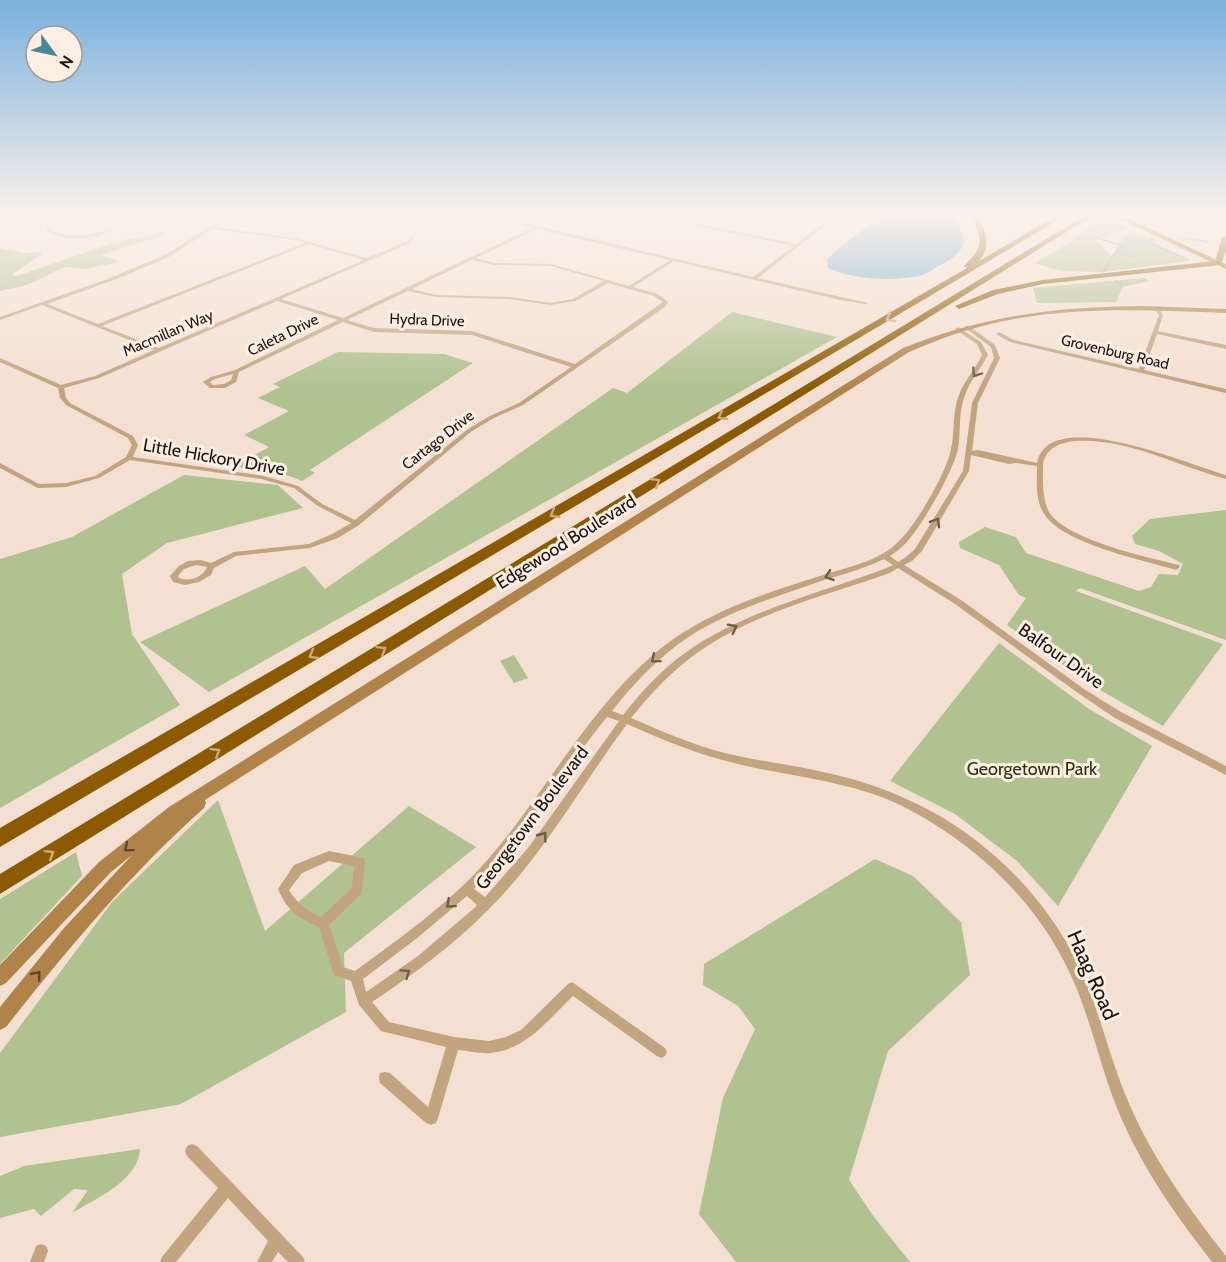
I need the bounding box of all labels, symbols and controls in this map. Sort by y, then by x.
north arrow [24,24,84,84]
text: N [55,52,77,72]
street label: Macmillan Way [120,306,216,360]
street label: Caleta Drive [245,310,322,360]
street label: Hydra Drive [389,310,465,330]
one-way arrow [886,310,896,322]
street label: Grovenburg Road [1059,331,1171,373]
one-way arrow [972,366,983,377]
street label: Cartago Drive [399,406,478,474]
one-way arrow [718,409,728,420]
street label: Little Hickory Drive [141,434,287,480]
one-way arrow [650,477,660,489]
street label: Edgewood Boulevard [492,490,640,594]
one-way arrow [550,507,560,519]
one-way arrow [929,518,940,528]
one-way arrow [824,569,835,581]
street label: Balfour Drive [1014,619,1108,693]
one-way arrow [726,623,737,635]
one-way arrow [376,645,386,657]
one-way arrow [309,648,319,659]
one-way arrow [651,652,662,663]
street label: Georgetown Boulevard [471,742,593,894]
one-way arrow [210,747,220,759]
park label: Georgetown Park [967,758,1098,780]
one-way arrow [535,831,546,842]
one-way arrow [124,841,135,852]
one-way arrow [44,849,54,861]
one-way arrow [446,897,457,908]
street label: Haag Road [1062,926,1124,1024]
one-way arrow [399,969,410,980]
one-way arrow [29,971,40,982]

